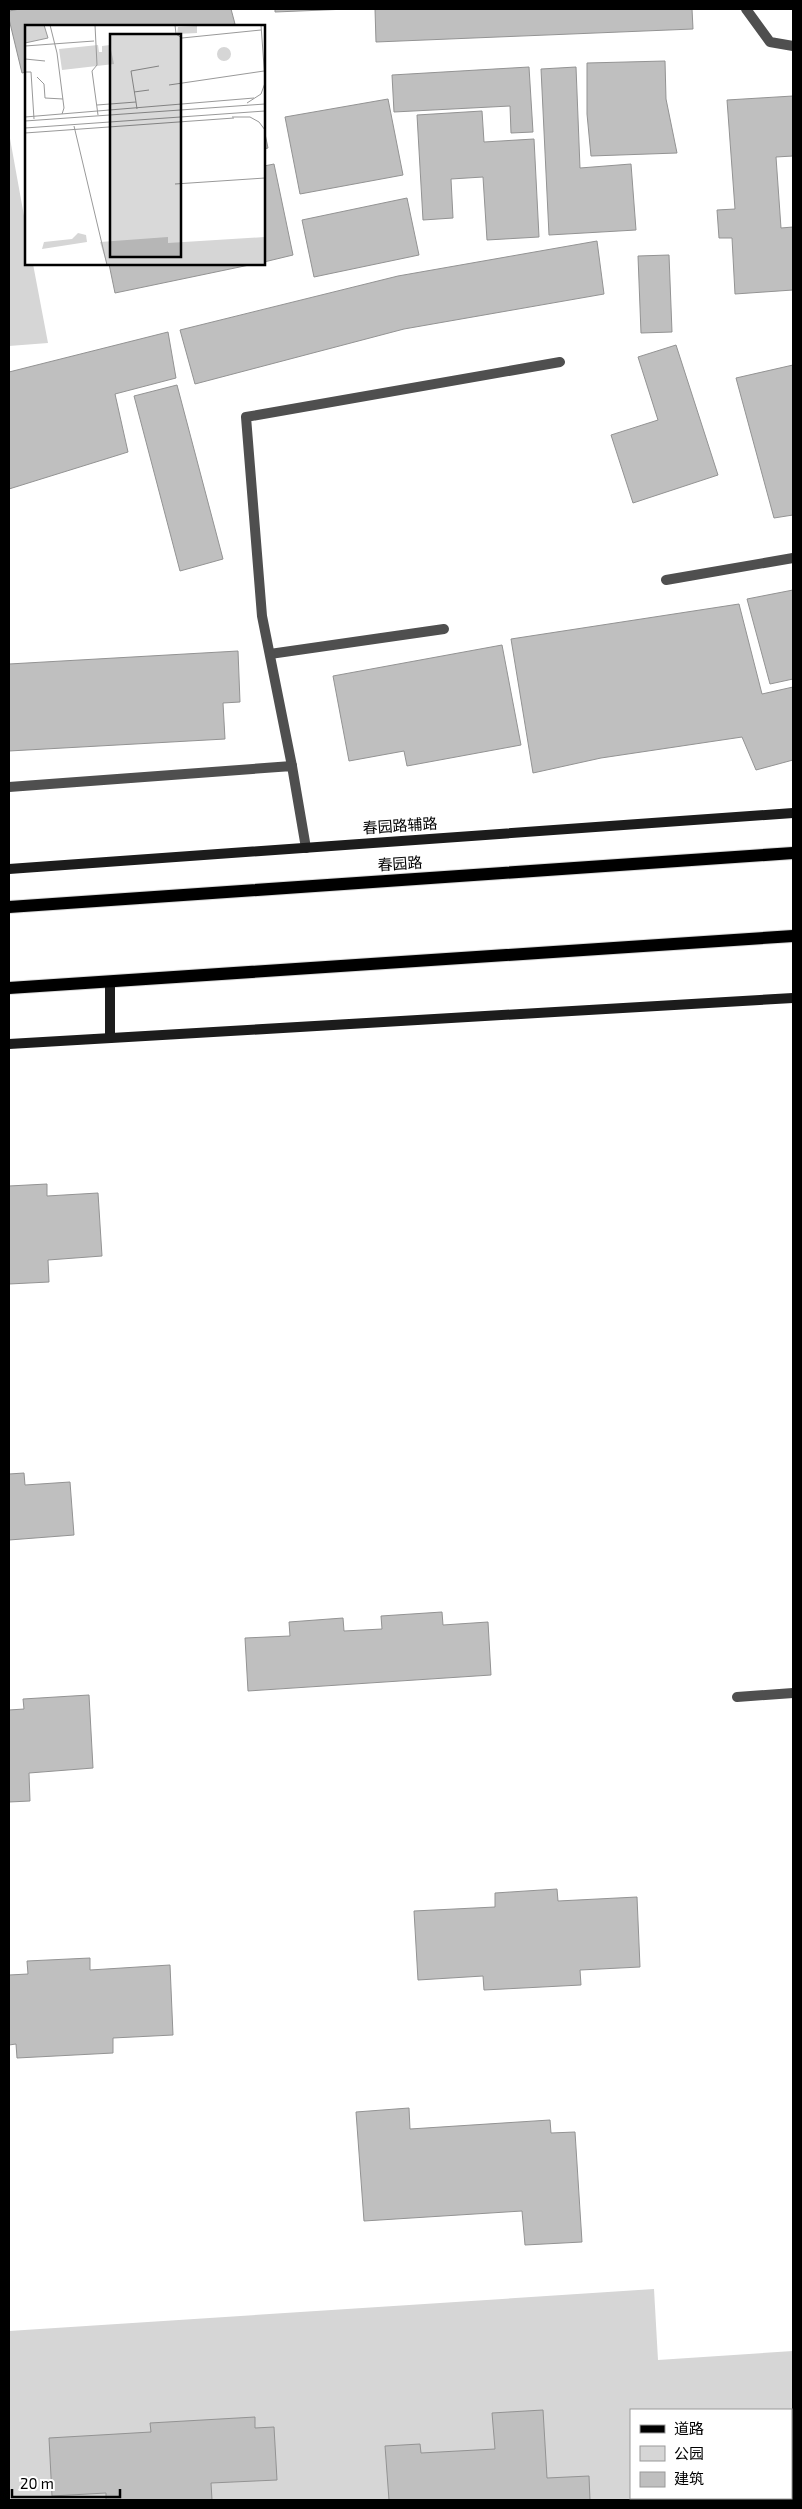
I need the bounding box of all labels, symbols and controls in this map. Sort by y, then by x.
inset map [25,25,265,265]
street label: 春园路辅路 [362,813,438,837]
street label: 春园路 [377,852,423,874]
legend [630,2409,792,2499]
text: 道路 [674,2419,704,2437]
text: 公园 [674,2444,704,2462]
scale bar [12,2466,120,2498]
text: 建筑 [674,2469,704,2487]
text: 20 m [20,2474,54,2492]

